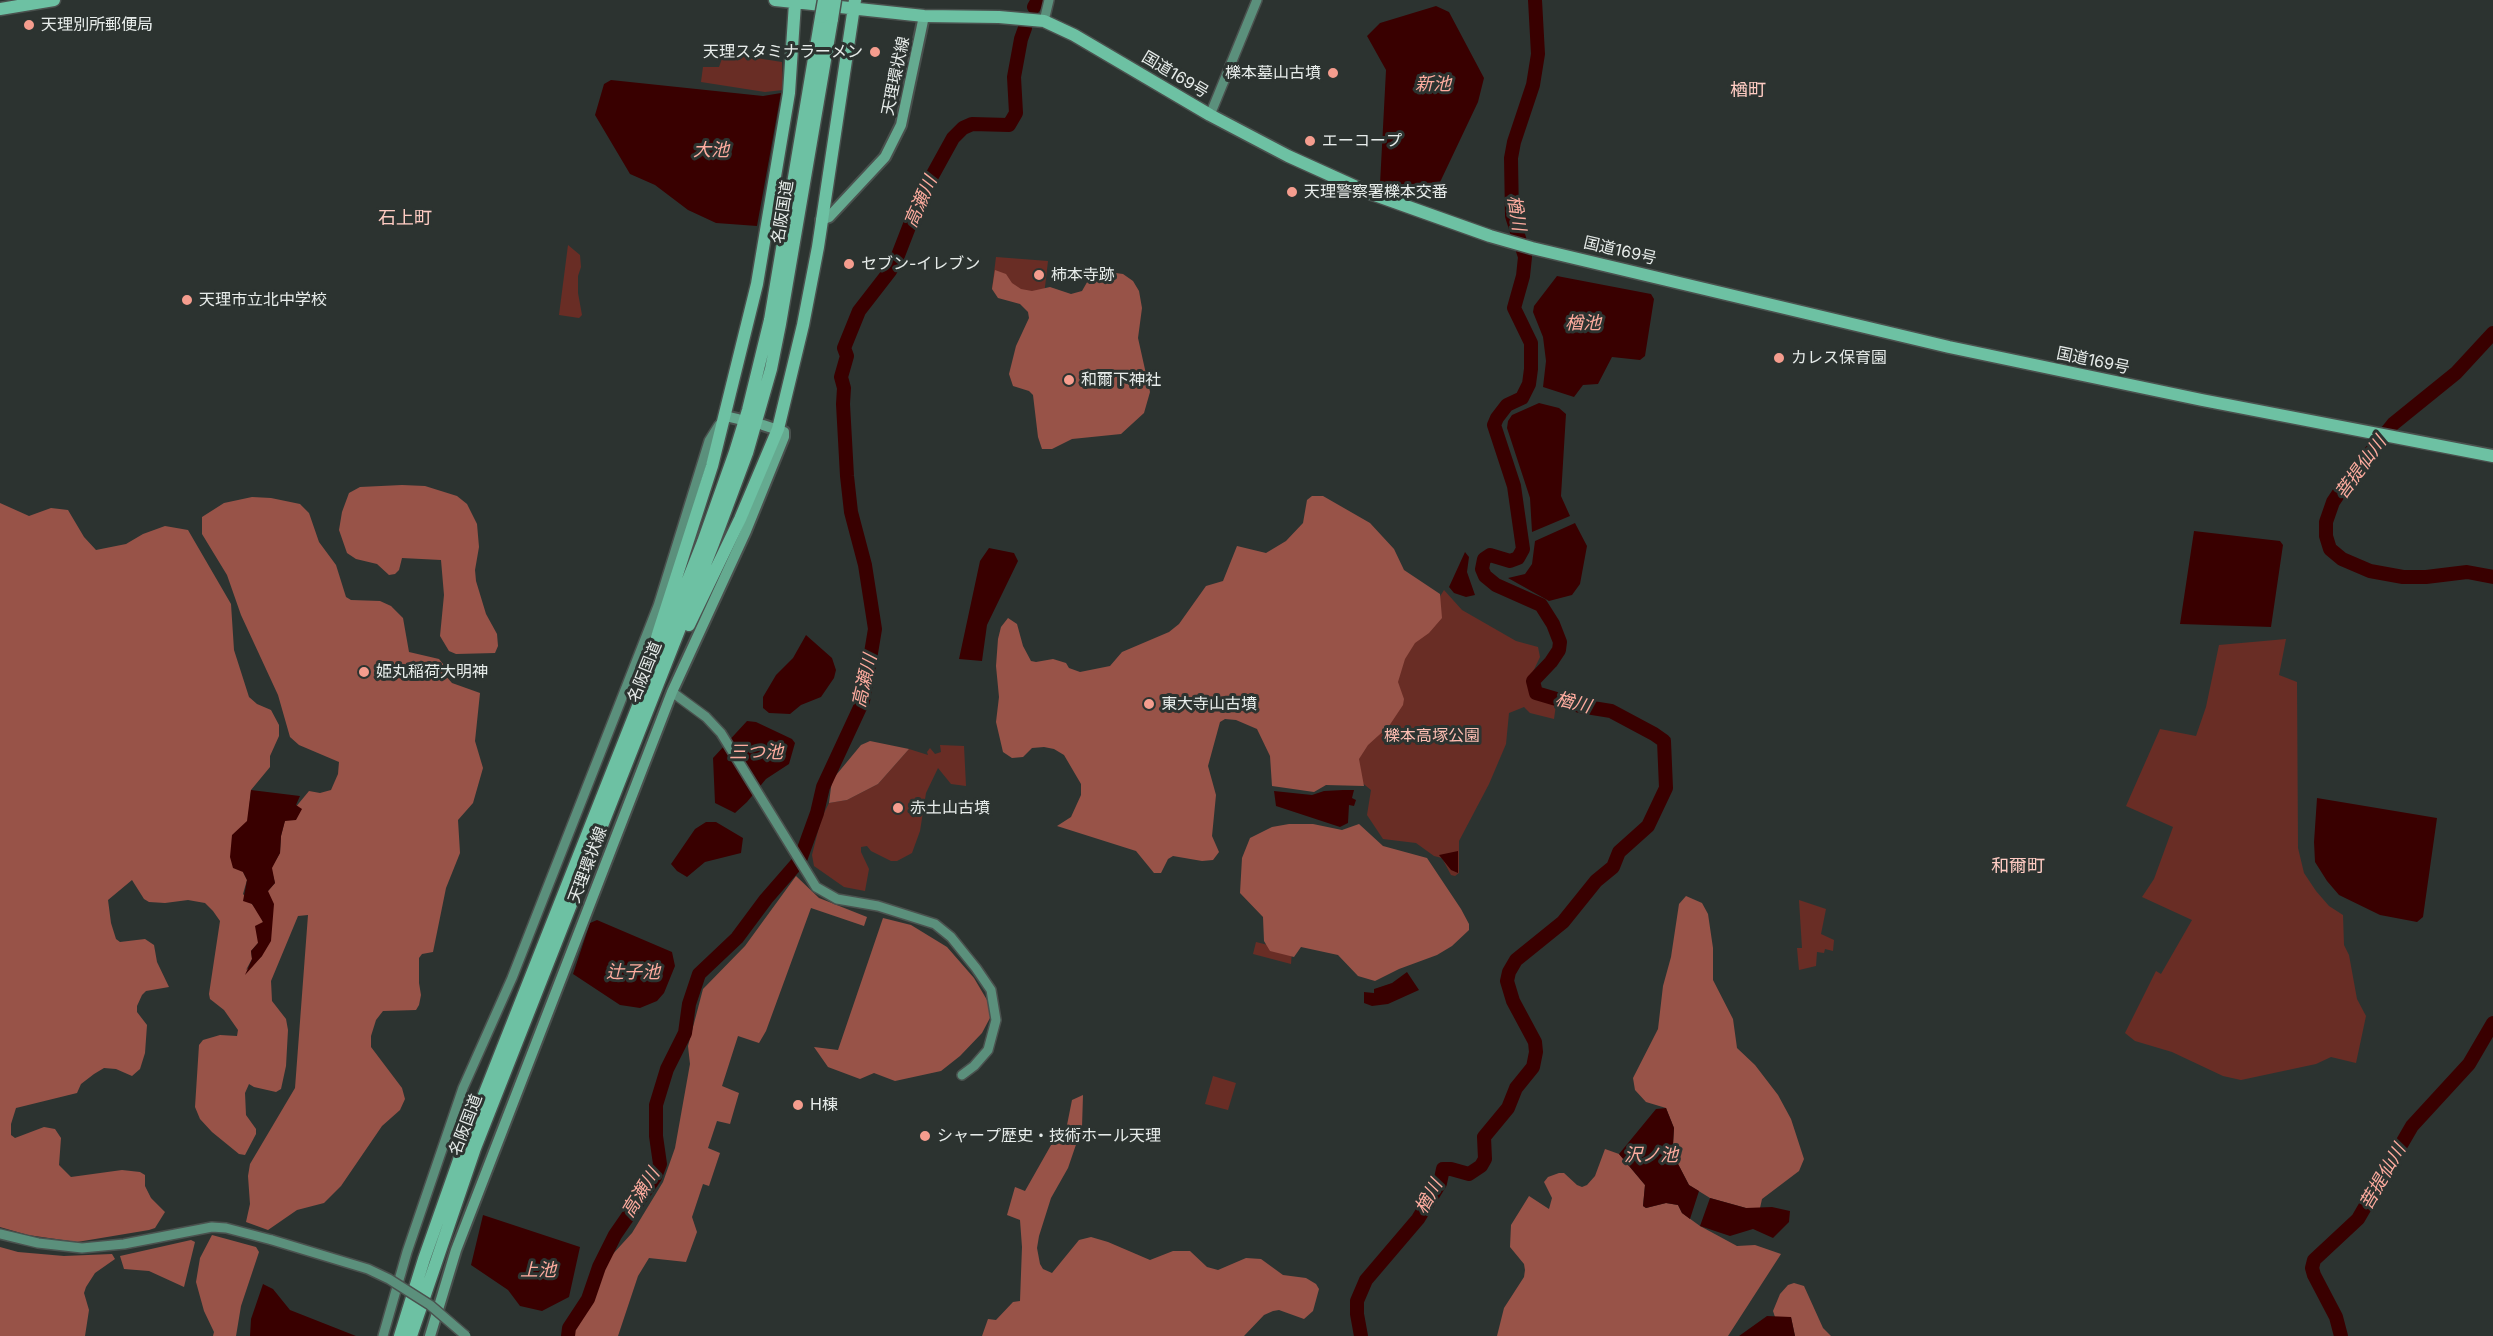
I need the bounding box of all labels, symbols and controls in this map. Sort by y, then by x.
place label: 天理別所郵便局 [41,15,153,35]
marker: 天理別所郵便局 [22,18,36,32]
street label: 天理環状線 [878,35,914,117]
place label: 天理スタミナラーメン [703,42,863,62]
marker: 天理スタミナラーメン [868,45,882,59]
street label: 国道169号 [1138,48,1212,102]
place label: 櫟本墓山古墳 [1225,63,1321,83]
marker: 櫟本墓山古墳 [1326,66,1340,80]
water label: 新池 [1415,74,1451,96]
district label: 楢町 [1730,80,1766,102]
place label: エーコープ [1322,131,1402,151]
marker: エーコープ [1303,134,1317,148]
water label: 大池 [693,140,729,162]
water label: 高瀬川 [900,173,942,231]
street label: 名阪国道 [769,179,797,245]
place label: 天理警察署櫟本交番 [1304,182,1448,202]
marker: 天理警察署櫟本交番 [1285,185,1299,199]
water label: 楢川 [1503,194,1529,232]
district label: 石上町 [378,208,432,230]
street label: 国道169号 [1582,233,1658,269]
place label: セブン-イレブン [861,254,980,274]
marker: セブン-イレブン [842,257,856,271]
place label: 柿本寺跡 [1051,265,1115,285]
marker: 柿本寺跡 [1032,268,1046,282]
place label: 天理市立北中学校 [199,290,327,310]
marker: 天理市立北中学校 [180,293,194,307]
water label: 楢池 [1565,313,1601,335]
street label: 国道169号 [2055,344,2131,378]
place label: カレス保育園 [1791,348,1887,368]
marker: カレス保育園 [1772,351,1786,365]
place label: 和爾下神社 [1081,370,1161,390]
marker: 和爾下神社 [1062,373,1076,387]
water label: 菩提仙川 [2331,433,2391,503]
street label: 名阪国道 [624,639,666,705]
water label: 高瀬川 [848,652,882,710]
place label: 姫丸稲荷大明神 [376,662,488,682]
marker: 姫丸稲荷大明神 [357,665,371,679]
water label: 楢川 [1553,688,1593,718]
place label: 東大寺山古墳 [1161,694,1257,714]
marker: 東大寺山古墳 [1142,697,1156,711]
park label: 櫟本高塚公園 [1384,726,1480,746]
water label: 三つ池 [729,742,783,764]
place label: 赤土山古墳 [910,798,990,818]
marker: 赤土山古墳 [891,801,905,815]
street label: 天理環状線 [565,824,611,906]
district label: 和爾町 [1991,856,2045,878]
water label: 辻子池 [606,962,660,984]
street label: 名阪国道 [446,1092,486,1158]
place label: H棟 [810,1095,838,1115]
marker: H棟 [791,1098,805,1112]
place label: シャープ歴史・技術ホール天理 [937,1126,1161,1146]
marker: シャープ歴史・技術ホール天理 [918,1129,932,1143]
water label: 菩提仙川 [2356,1140,2410,1214]
water label: 沢ノ池 [1624,1145,1678,1167]
water label: 高瀬川 [618,1164,664,1222]
water label: 楢川 [1411,1176,1447,1218]
water label: 上池 [520,1260,556,1282]

